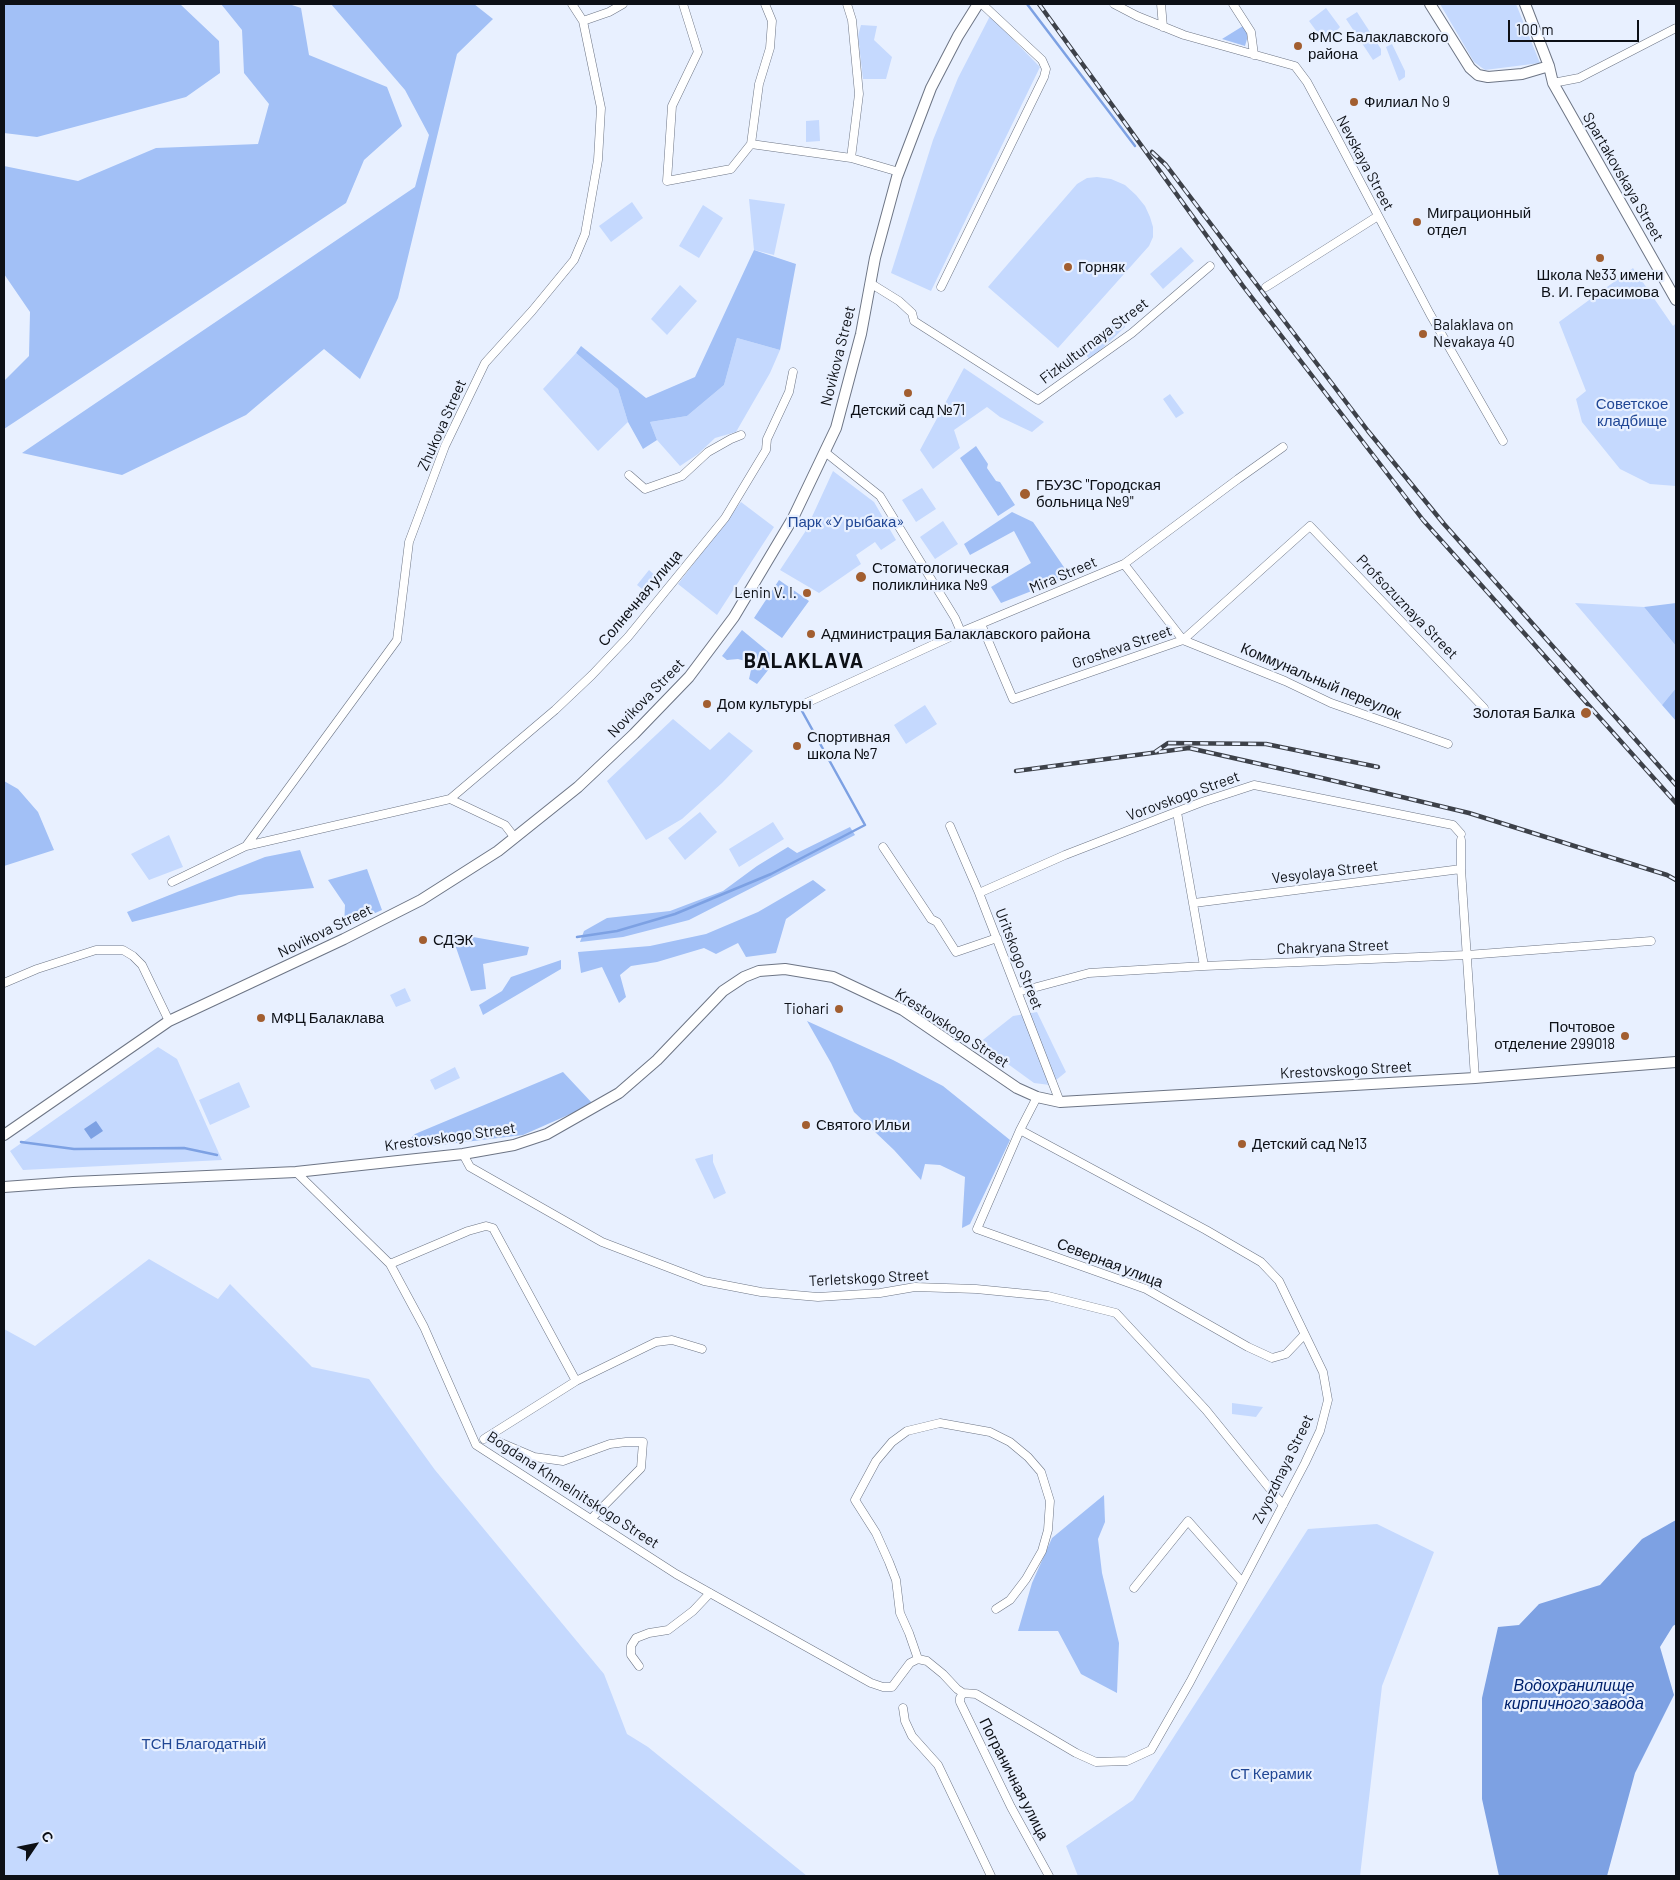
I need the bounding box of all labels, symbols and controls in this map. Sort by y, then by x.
scale bar [1510,10,1641,42]
text: 100 m [1516,20,1554,38]
place label: ФМС Балаклавского района [1308,28,1449,63]
marker: ФМС Балаклавского района [1292,40,1304,52]
place label: Филиал No 9 [1364,93,1450,111]
marker: Филиал No 9 [1348,96,1360,108]
street label: Spartakovskaya Street [1579,109,1667,245]
street label: Nevskaya Street [1332,112,1398,214]
place label: Миграционный отдел [1427,204,1531,239]
marker: Миграционный отдел [1411,216,1423,228]
marker: Школа №33 имени В. И. Герасимова [1594,252,1606,264]
place label: Горняк [1078,258,1125,276]
marker: Горняк [1062,261,1074,273]
place label: Школа №33 имени В. И. Герасимова [1537,266,1663,301]
street label: Fizkulturnaya Street [1036,294,1152,388]
street label: Novikova Street [817,304,859,408]
place label: Balaklava on Nevakaya 40 [1433,316,1515,351]
marker: Balaklava on Nevakaya 40 [1417,328,1429,340]
street label: Zhukova Street [414,377,470,473]
marker: Детский сад №71 [902,387,914,399]
park label: Советское кладбище [1596,395,1668,430]
place label: Детский сад №71 [851,401,965,419]
place label: ГБУЗС "Городская больница №9" [1036,476,1161,511]
marker: ГБУЗС "Городская больница №9" [1018,487,1032,501]
park label: Парк «У рыбака» [788,513,904,531]
street label: Солнечная улица [594,546,686,650]
street label: Profsozuznaya Street [1353,551,1461,663]
street label: Mira Street [1027,553,1099,597]
place label: Стоматологическая поликлиника №9 [872,559,1009,594]
marker: Стоматологическая поликлиника №9 [854,570,868,584]
place label: Lenin V. I. [734,584,797,602]
marker: Lenin V. I. [801,587,813,599]
street label: Grosheva Street [1070,622,1174,672]
place label: Администрация Балаклавского района [821,625,1090,643]
marker: Администрация Балаклавского района [805,628,817,640]
street label: Коммунальный переулок [1238,639,1404,723]
district label: BALAKLAVA [743,649,865,673]
street label: Novikova Street [604,655,688,741]
place label: Дом культуры [717,695,812,713]
marker: Дом культуры [701,698,713,710]
place label: Золотая Балка [1473,704,1575,722]
marker: Золотая Балка [1579,706,1593,720]
place label: Спортивная школа №7 [807,728,890,763]
marker: Спортивная школа №7 [791,740,803,752]
street label: Vorovskogo Street [1124,767,1242,825]
street label: Vesyolaya Street [1271,857,1379,887]
street label: Novikova Street [275,900,375,962]
street label: Uritskogo Street [991,906,1047,1012]
place label: СДЭК [433,931,473,949]
marker: СДЭК [417,934,429,946]
street label: Chakryana Street [1277,936,1389,958]
street label: Krestovskogo Street [892,984,1012,1072]
place label: Tiohari [784,1000,829,1018]
marker: Tiohari [833,1003,845,1015]
place label: МФЦ Балаклава [271,1009,384,1027]
marker: МФЦ Балаклава [255,1012,267,1024]
place label: Почтовое отделение 299018 [1494,1018,1615,1053]
marker: Почтовое отделение 299018 [1619,1030,1631,1042]
street label: Krestovskogo Street [1280,1058,1412,1082]
place label: Святого Ильи [816,1116,910,1134]
street label: Krestovskogo Street [383,1119,517,1155]
marker: Святого Ильи [800,1119,812,1131]
place label: Детский сад №13 [1252,1135,1367,1153]
marker: Детский сад №13 [1236,1138,1248,1150]
street label: Северная улица [1054,1234,1166,1292]
street label: Terletskogo Street [808,1266,930,1290]
street label: Zvyozdnaya Street [1249,1412,1317,1526]
street label: Bogdana Khmelnitskogo Street [484,1428,662,1552]
water label: Водохранилище кирпичного завода [1504,1676,1644,1714]
street label: Пограничная улица [975,1715,1053,1843]
park label: ТСН Благодатный [142,1735,266,1753]
park label: СТ Керамик [1230,1765,1312,1783]
north arrow [10,1820,60,1870]
text: С [38,1827,58,1845]

